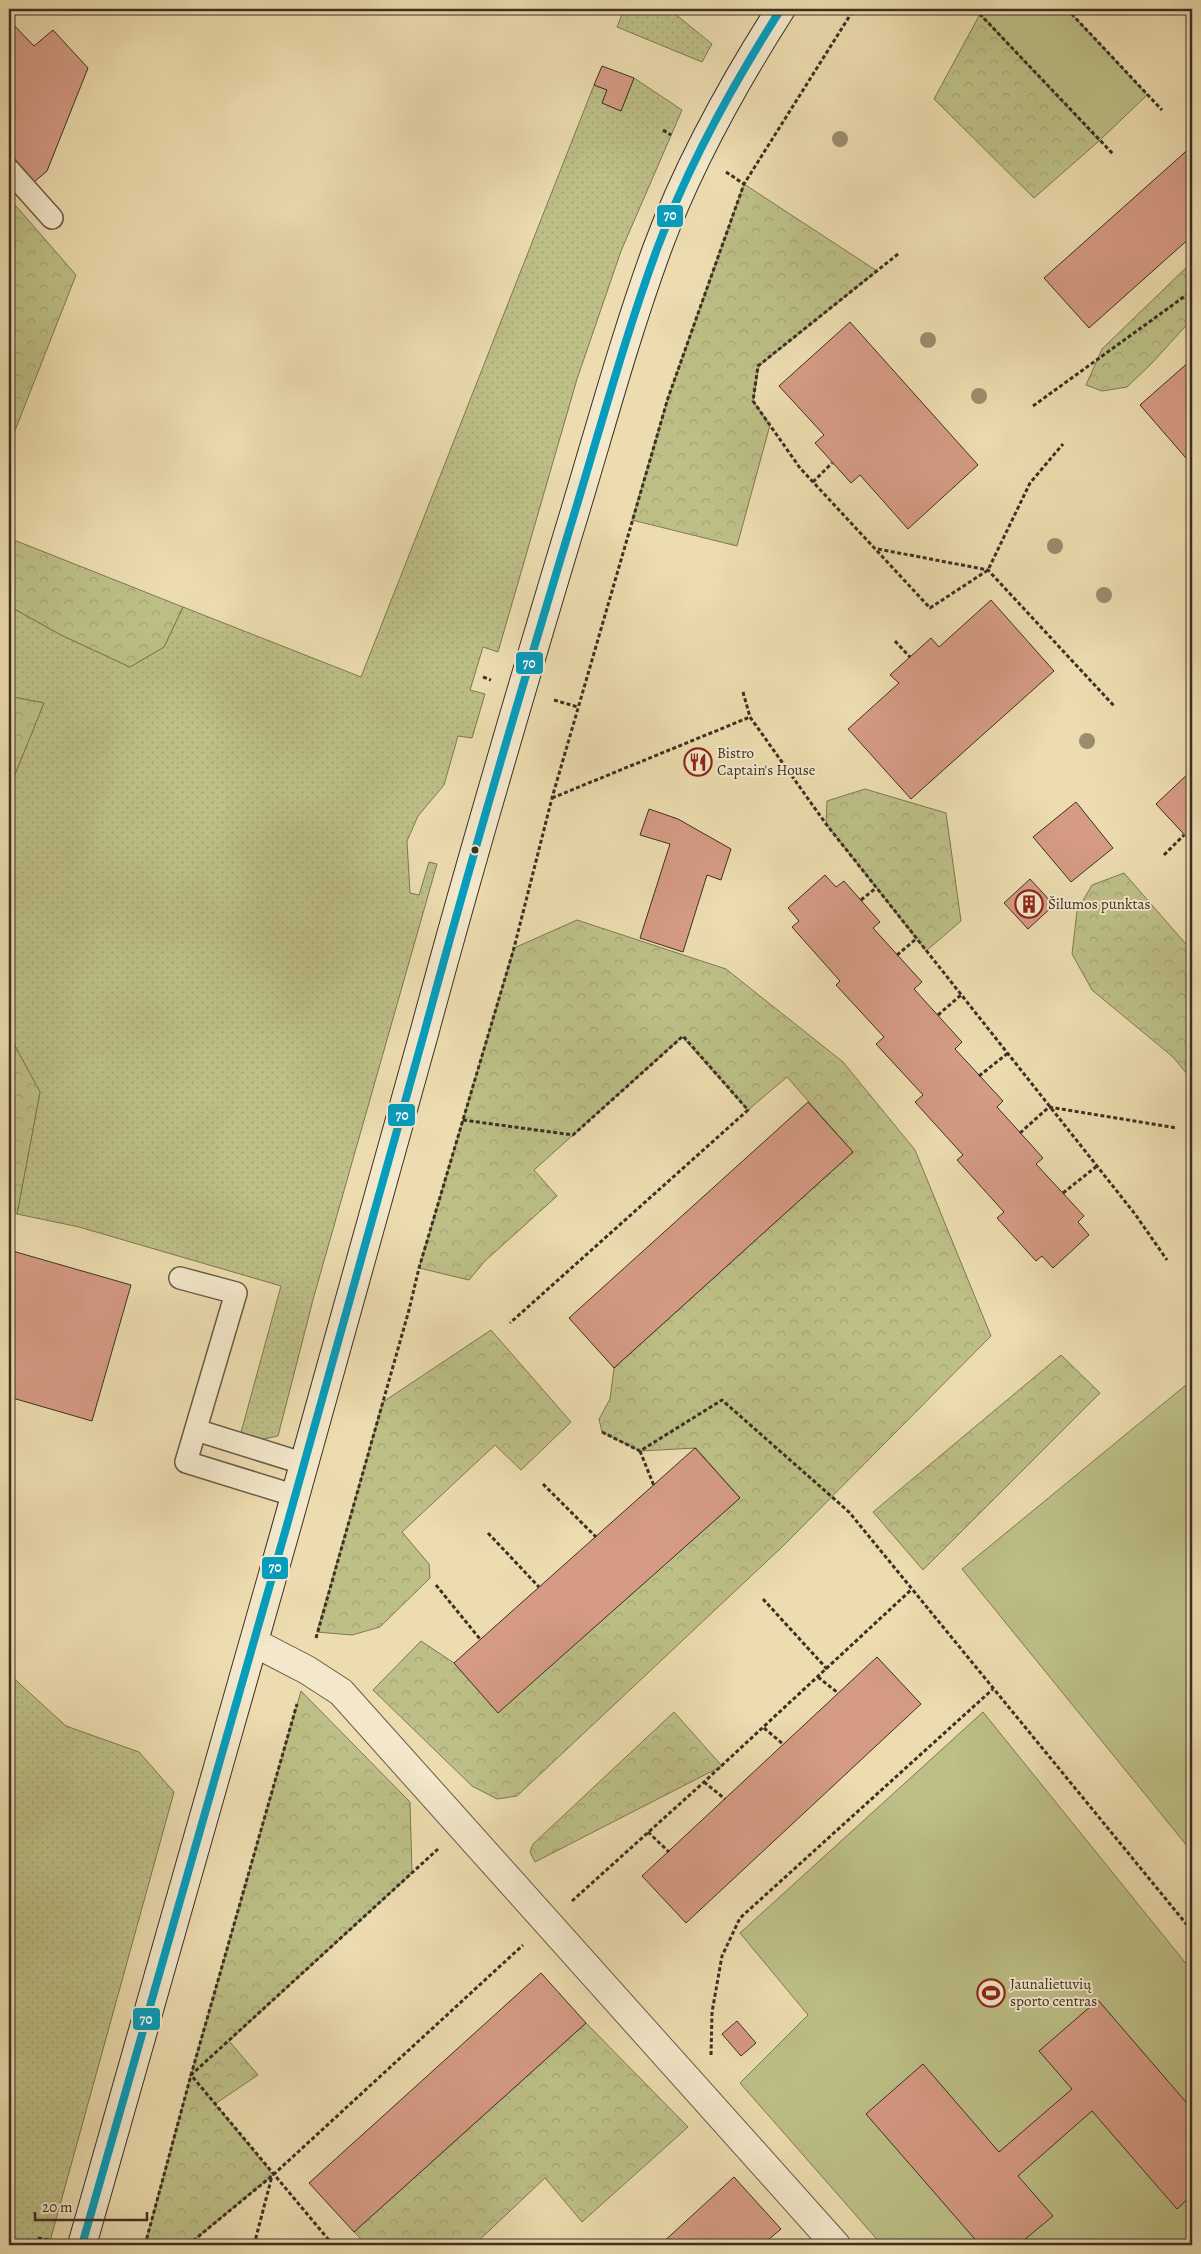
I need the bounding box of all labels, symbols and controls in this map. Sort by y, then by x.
line badge: 70 [656,204,684,228]
text: 70 [663,206,677,225]
line badge: 70 [515,651,544,675]
text: 70 [522,654,536,673]
place label: Bistro Captain's House [717,743,816,780]
restaurant icon: Bistro Captain's House [683,747,713,777]
unlabelled marker [470,845,480,855]
building icon: Šilumos punktas [1014,889,1044,919]
place label: Šilumos punktas [1048,894,1150,914]
line badge: 70 [387,1103,416,1127]
text: 70 [395,1106,409,1125]
line badge: 70 [261,1556,289,1580]
text: 70 [268,1558,282,1577]
place label: Jaunalietuvių sporto centras [1010,1974,1097,2011]
sports icon: Jaunalietuvių sporto centras [976,1978,1006,2008]
line badge: 70 [132,2007,161,2031]
text: 70 [139,2010,153,2029]
scale bar [35,2189,148,2221]
text: 20 m [42,2197,73,2217]

